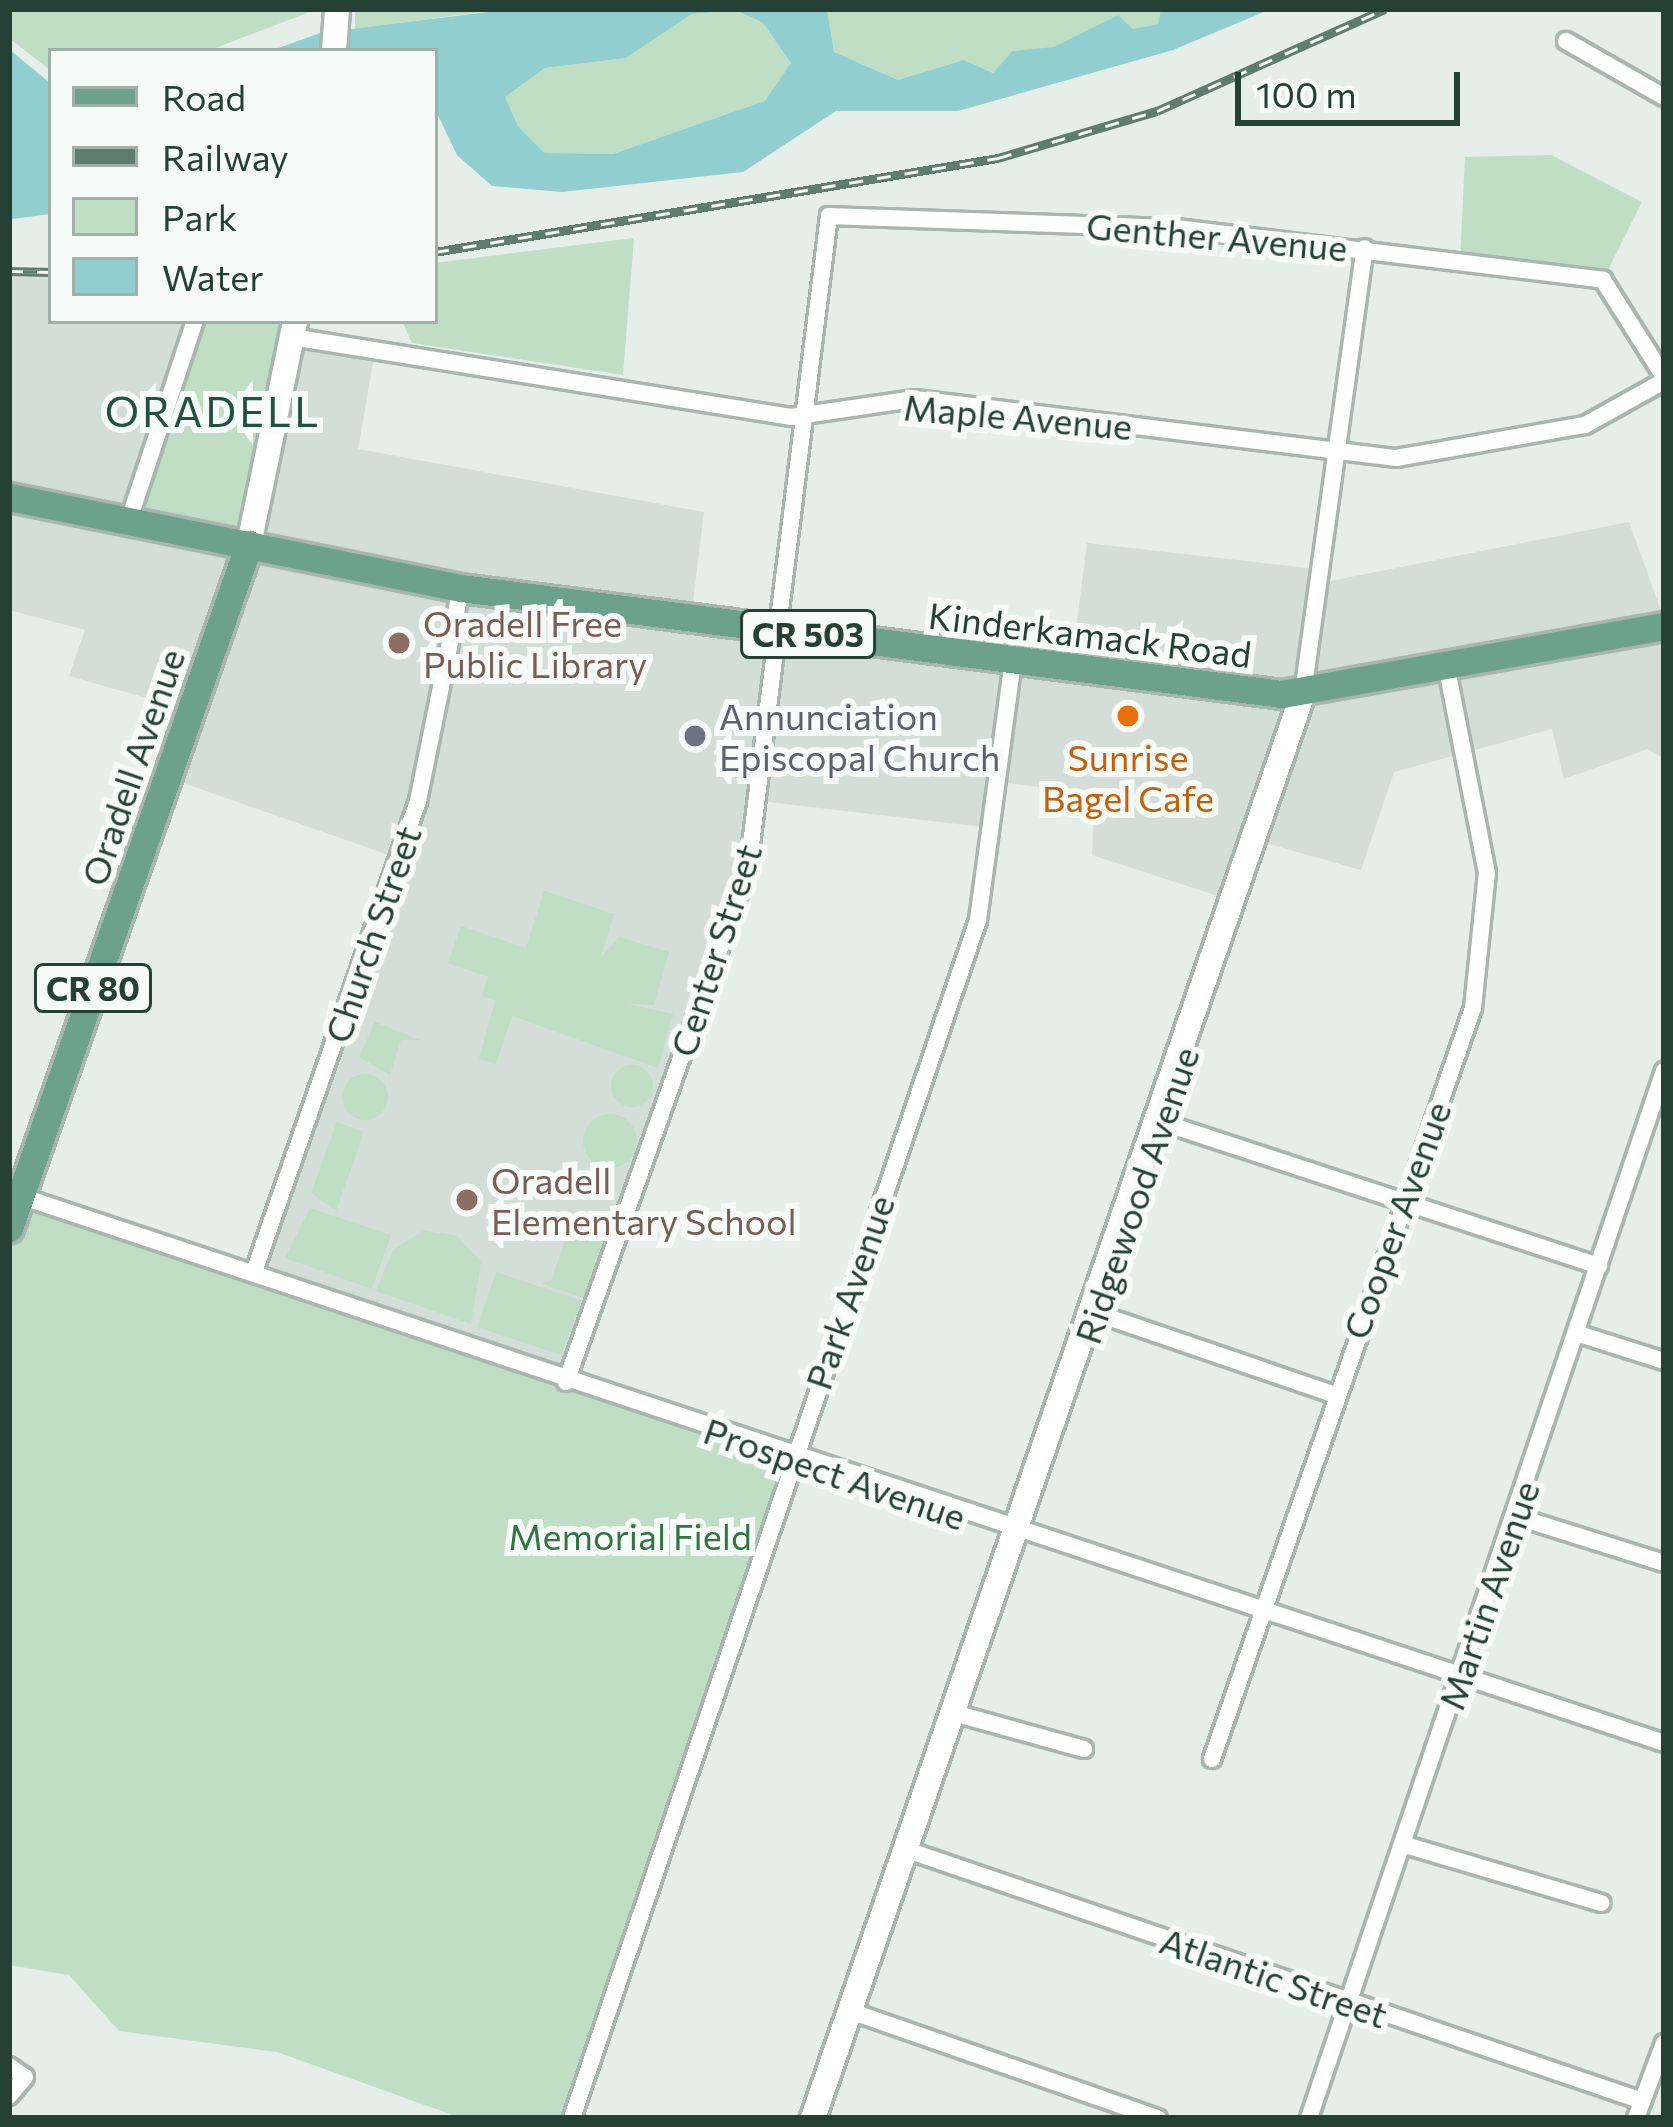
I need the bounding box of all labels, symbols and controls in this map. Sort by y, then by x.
legend [48,48,438,324]
scale bar [1241,48,1466,122]
text: 100 m [1256,71,1357,115]
text: Road [162,74,246,118]
text: Railway [162,134,289,178]
text: Park [162,194,237,238]
street label: Genther Avenue [1085,203,1349,269]
text: Water [162,254,264,298]
street label: Maple Avenue [902,384,1134,448]
district label: ORADELL [105,385,321,435]
street label: Kinderkamack Road [926,593,1254,675]
place label: Oradell Free Public Library [423,600,647,685]
road number: CR 503 [739,607,877,661]
marker: Oradell Free Public Library [386,630,412,656]
street label: Oradell Avenue [71,643,193,891]
place label: Annunciation Episcopal Church [719,693,1000,778]
marker: Sunrise Bagel Cafe [1115,703,1141,729]
marker: Annunciation Episcopal Church [682,723,708,749]
place label: Sunrise Bagel Cafe [1042,734,1214,819]
street label: Church Street [315,820,429,1048]
street label: Center Street [660,838,770,1062]
road number: CR 80 [33,961,153,1015]
street label: Ridgewood Avenue [1065,1041,1207,1349]
street label: Cooper Avenue [1333,1096,1459,1344]
place label: Oradell Elementary School [491,1157,797,1242]
marker: Oradell Elementary School [454,1187,480,1213]
street label: Park Avenue [796,1189,902,1395]
street label: Prospect Avenue [699,1408,971,1538]
street label: Martin Avenue [1429,1475,1547,1715]
park label: Memorial Field [508,1514,752,1558]
street label: Atlantic Street [1155,1918,1393,2036]

